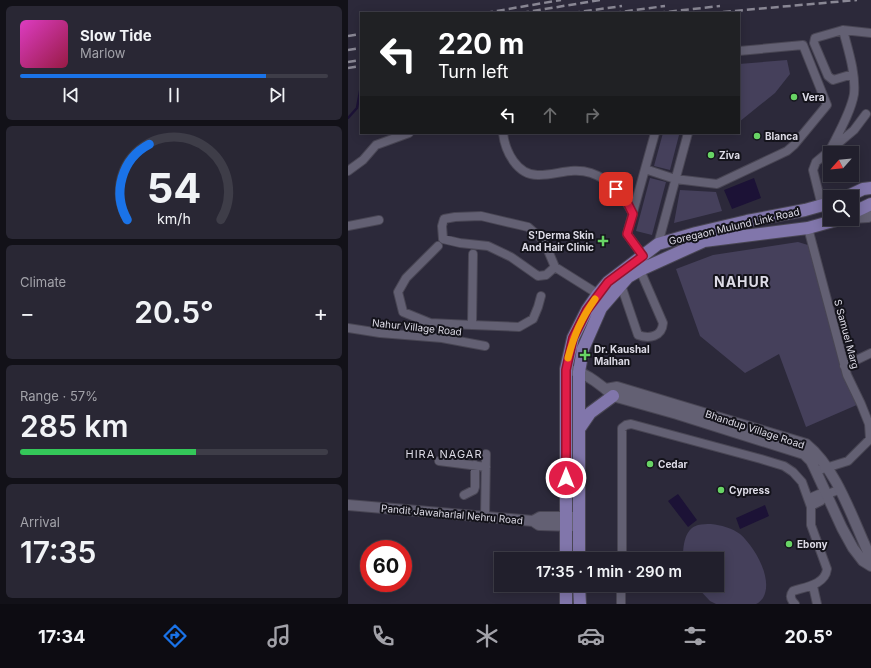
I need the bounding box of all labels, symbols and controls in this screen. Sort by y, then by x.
text: Slow Tide [80,26,152,45]
text: 220 m [438,27,524,61]
icon: left [372,28,424,80]
text: Marlow [80,45,126,61]
text: Turn left [438,61,508,82]
icon: previous [60,84,82,106]
icon: pause [163,84,185,106]
icon: next [266,84,288,106]
place label: Vera [802,91,825,103]
marker: Vera [789,92,799,102]
icon: left [497,104,519,126]
icon: ahead [539,104,561,126]
icon: right [581,104,603,126]
place label: Blanca [765,130,798,142]
marker: Blanca [752,131,762,141]
north arrow [823,146,859,182]
map controls [823,146,859,226]
place label: Ziva [719,149,740,161]
marker: Ziva [706,150,716,160]
text: 54 [147,163,201,213]
pin [599,172,633,206]
icon: arrive [605,178,627,200]
button: search [823,190,859,226]
street label: Goregaon Mulund Link Road [667,205,801,247]
text: km/h [157,210,191,227]
place label: S'Derma Skin And Hair Clinic [522,229,594,253]
marker: S'Derma Skin And Hair Clinic [597,235,609,247]
district label: NAHUR [714,273,770,290]
text: Climate [20,274,66,290]
text: 20.5° [134,294,214,330]
street label: S Samuel Marg [832,298,862,370]
text: − [20,300,35,326]
text: + [313,300,328,326]
street label: Nahur Village Road [372,316,462,338]
place label: Dr. Kaushal Malhan [594,343,650,367]
marker: Dr. Kaushal Malhan [579,349,591,361]
text: Range · 57% [20,388,98,404]
street label: Bhandup Village Road [704,407,806,451]
text: 285 km [20,408,128,444]
district label: HIRA NAGAR [405,447,483,461]
position arrow [545,457,587,499]
place label: Cedar [658,458,688,470]
marker: Cedar [645,459,655,469]
place label: Cypress [729,484,770,497]
marker: Cypress [716,485,726,495]
street label: Pandit Jawaharlal Nehru Road [381,502,523,526]
text: Arrival [20,514,60,530]
text: 17:35 [20,534,96,570]
place label: Ebony [797,538,828,551]
marker: Ebony [784,539,794,549]
speed limit sign: 60 [360,540,412,592]
text: 17:35 · 1 min · 290 m [536,562,682,581]
icon: directions [161,622,189,650]
icon: music [265,622,293,650]
icon: phone [369,622,397,650]
icon: climate [473,622,501,650]
icon: car [577,622,605,650]
icon: filters [681,622,709,650]
text: 17:34 [38,626,85,647]
text: 20.5° [785,626,833,647]

